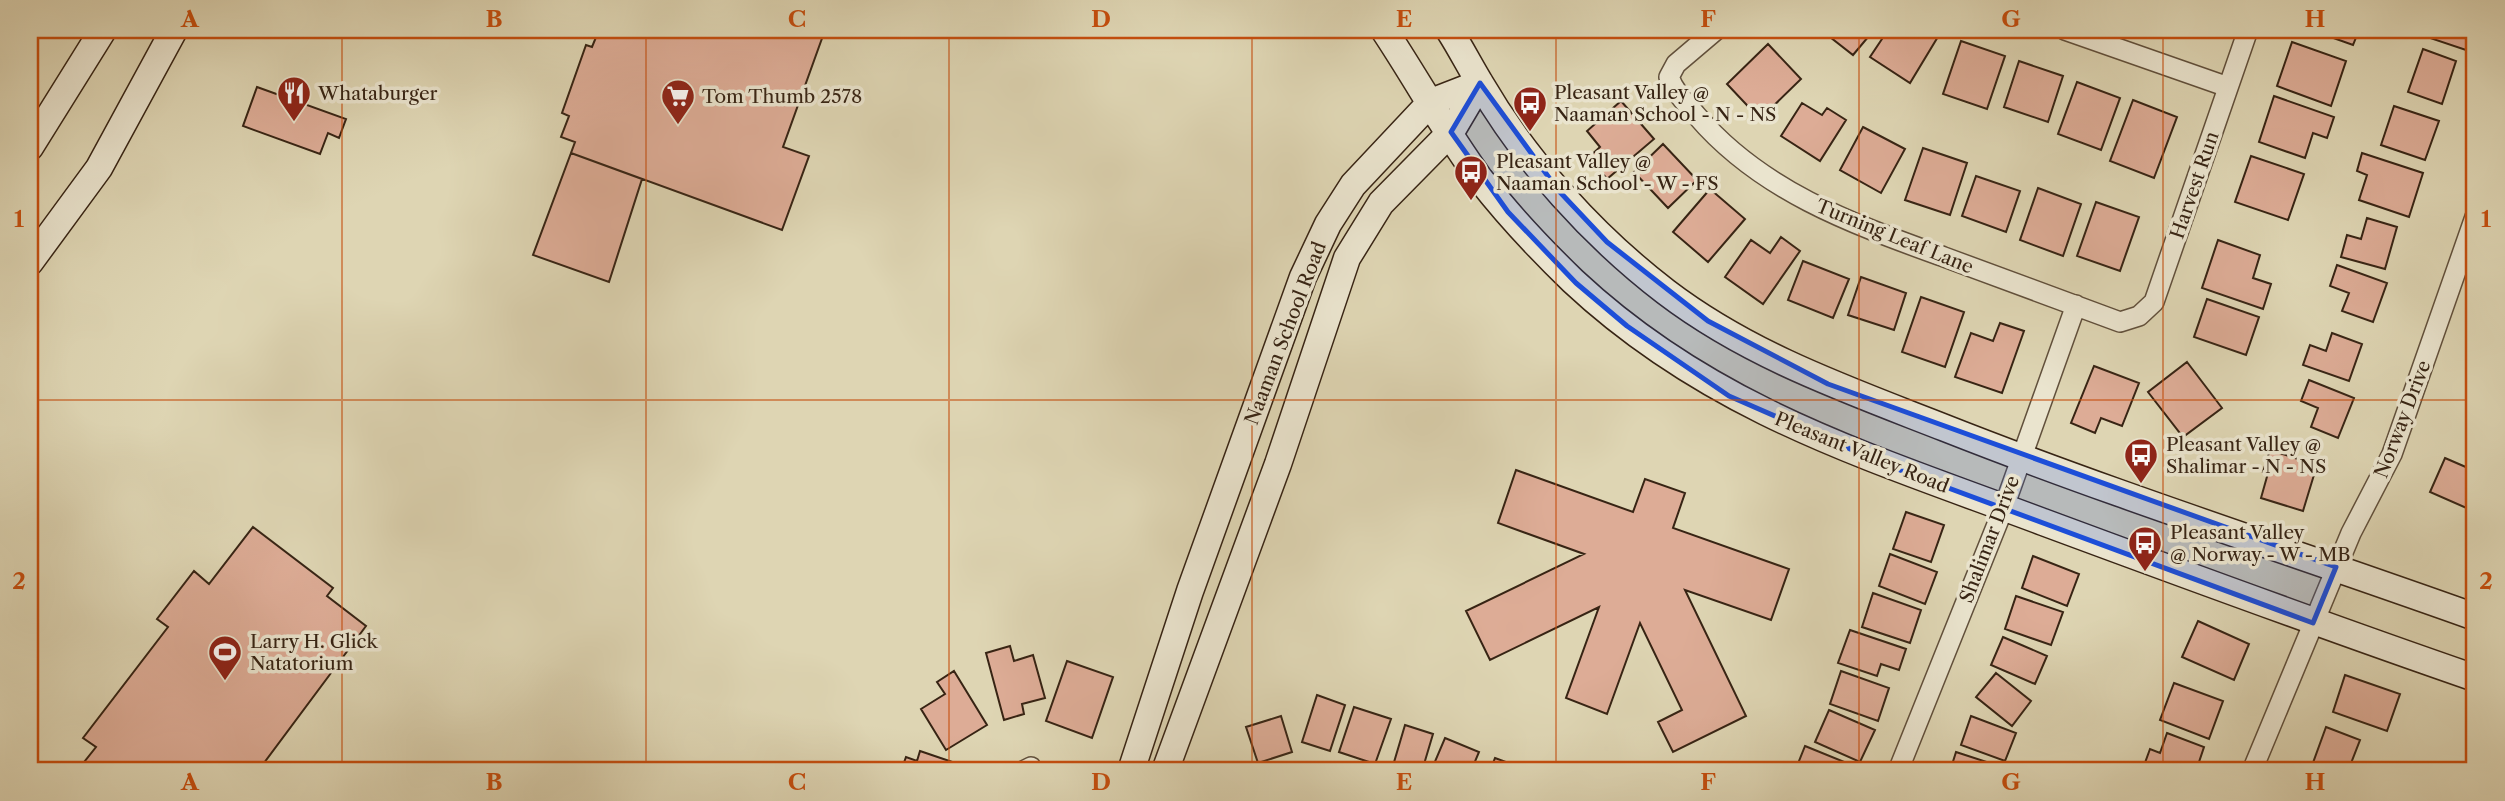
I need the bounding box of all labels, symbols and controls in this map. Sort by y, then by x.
text: A [180,5,200,33]
text: B [485,5,503,33]
text: C [788,5,806,33]
text: D [1091,5,1111,33]
text: E [1396,5,1412,33]
text: F [1700,5,1716,33]
text: G [2001,5,2021,33]
text: H [2305,5,2326,33]
restaurant icon: Whataburger [275,74,313,123]
supermarket icon: Tom Thumb 2578 [659,77,697,126]
place label: Pleasant Valley @ Naaman School - N - NS [1554,81,1776,126]
place label: Whataburger [317,82,438,105]
bus stop icon: Pleasant Valley @ Naaman School - N - NS [1511,84,1549,133]
place label: Tom Thumb 2578 [702,85,862,108]
street label: Harvest Run [2165,128,2224,242]
place label: Pleasant Valley @ Naaman School - W - FS [1496,150,1719,195]
bus stop icon: Pleasant Valley @ Naaman School - W - FS [1452,153,1490,202]
street label: Turning Leaf Lane [1813,194,1977,279]
text: 1 [14,205,25,233]
text: 1 [2481,205,2492,233]
street label: Naaman School Road [1240,238,1331,428]
street label: Norway Drive [2370,357,2435,481]
street label: Pleasant Valley Road [1771,407,1953,498]
place label: Pleasant Valley @ Shalimar - N - NS [2166,433,2326,478]
bus stop icon: Pleasant Valley @ Shalimar - N - NS [2122,436,2160,485]
street label: Shalimar Drive [1955,472,2024,606]
place label: Pleasant Valley @ Norway - W - MB [2170,521,2351,566]
bus stop icon: Pleasant Valley @ Norway - W - MB [2126,524,2164,573]
text: 2 [12,567,26,595]
text: 2 [2479,567,2493,595]
place label: Larry H. Glick Natatorium [250,630,379,675]
sports icon: Larry H. Glick Natatorium [206,633,244,682]
text: A [180,768,200,796]
text: B [485,768,503,796]
text: C [788,768,806,796]
text: D [1091,768,1111,796]
text: E [1396,768,1412,796]
text: F [1700,768,1716,796]
text: G [2001,768,2021,796]
text: H [2305,768,2326,796]

